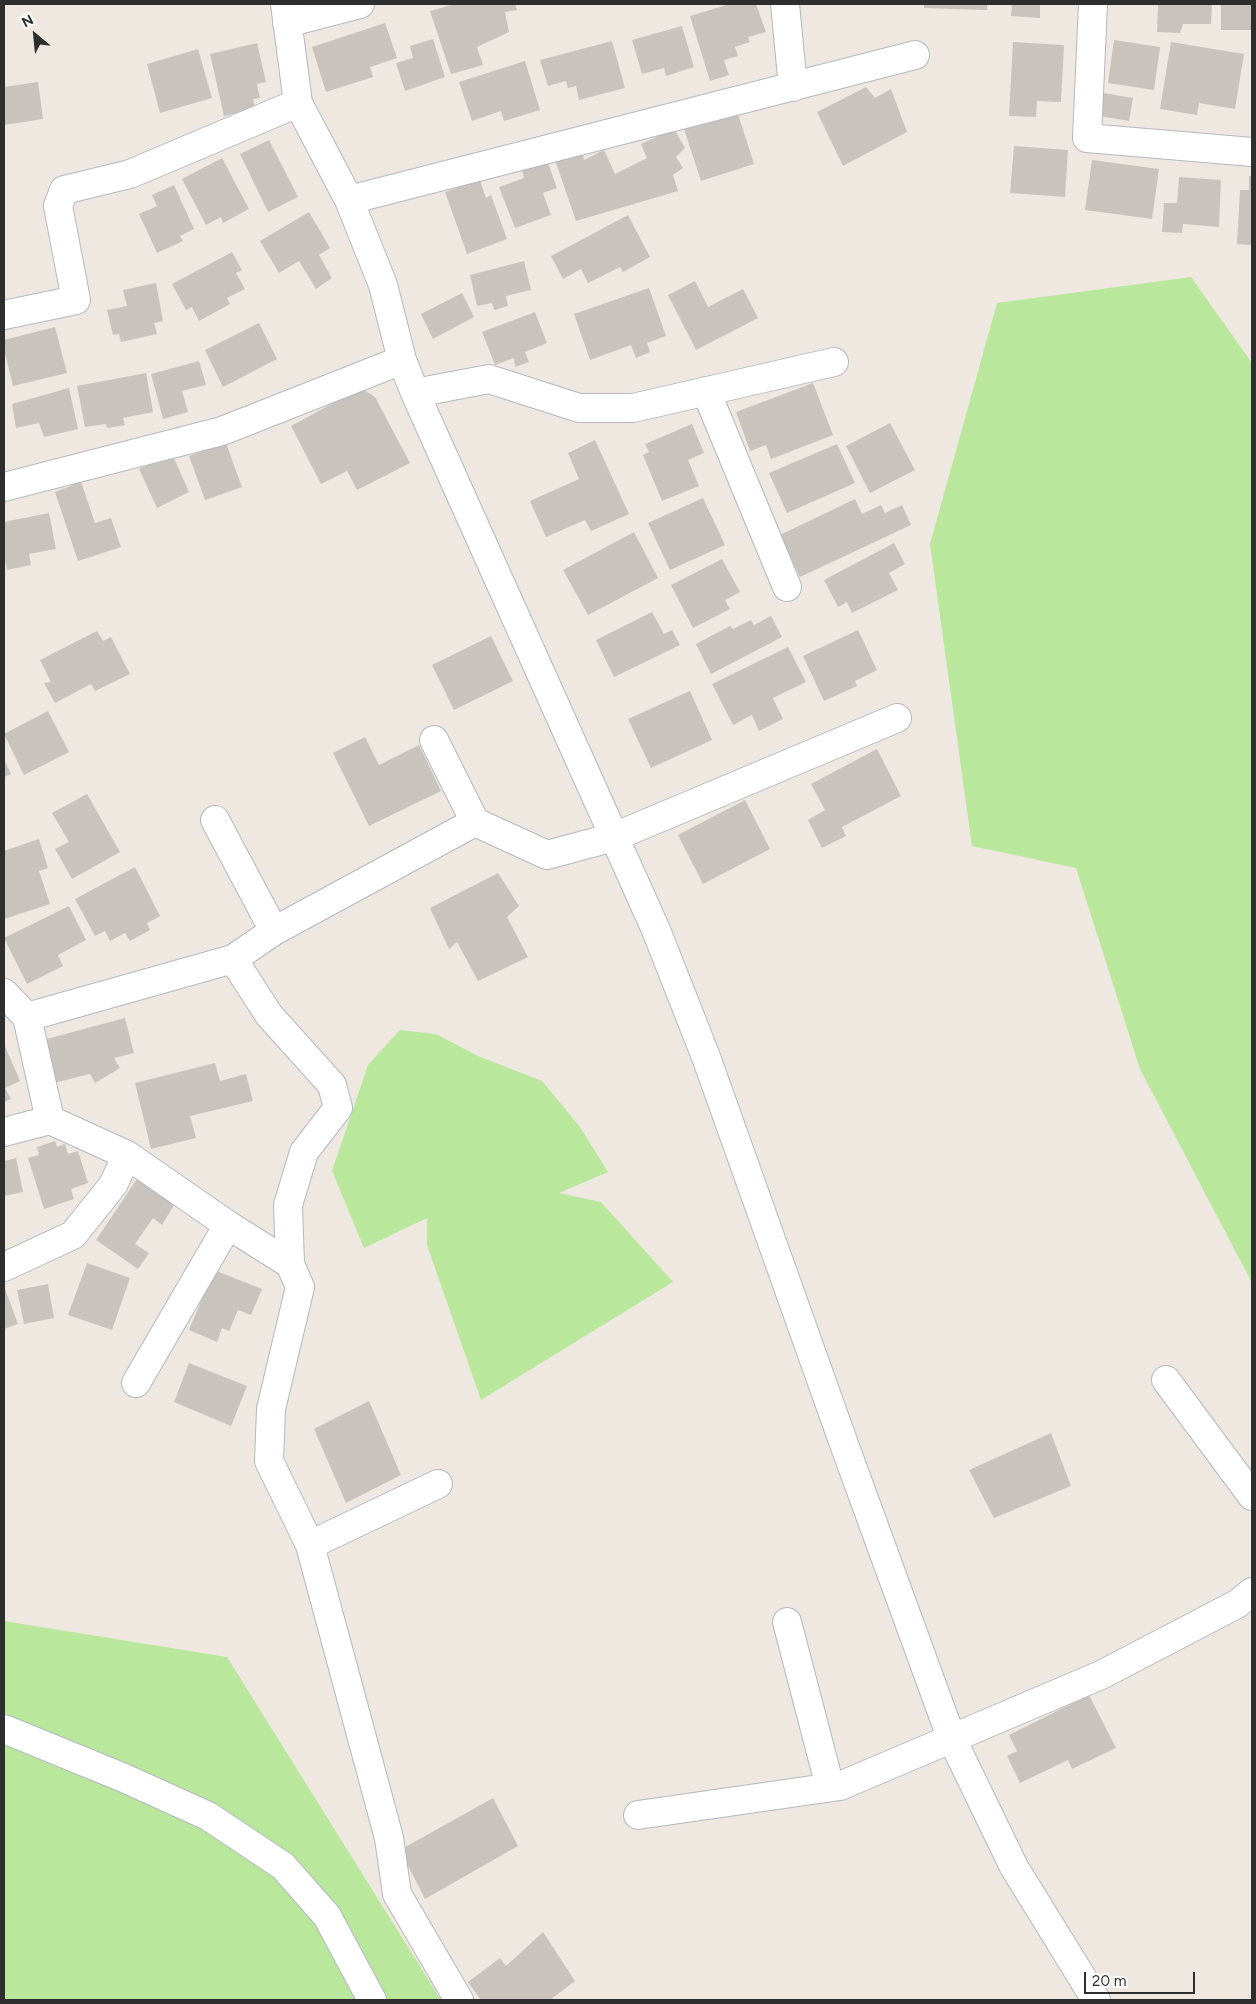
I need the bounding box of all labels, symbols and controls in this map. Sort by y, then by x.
north arrow [10,10,60,60]
text: N [19,11,36,31]
scale bar [1086,1962,1197,1994]
text: 20 m [1092,1972,1126,1990]

